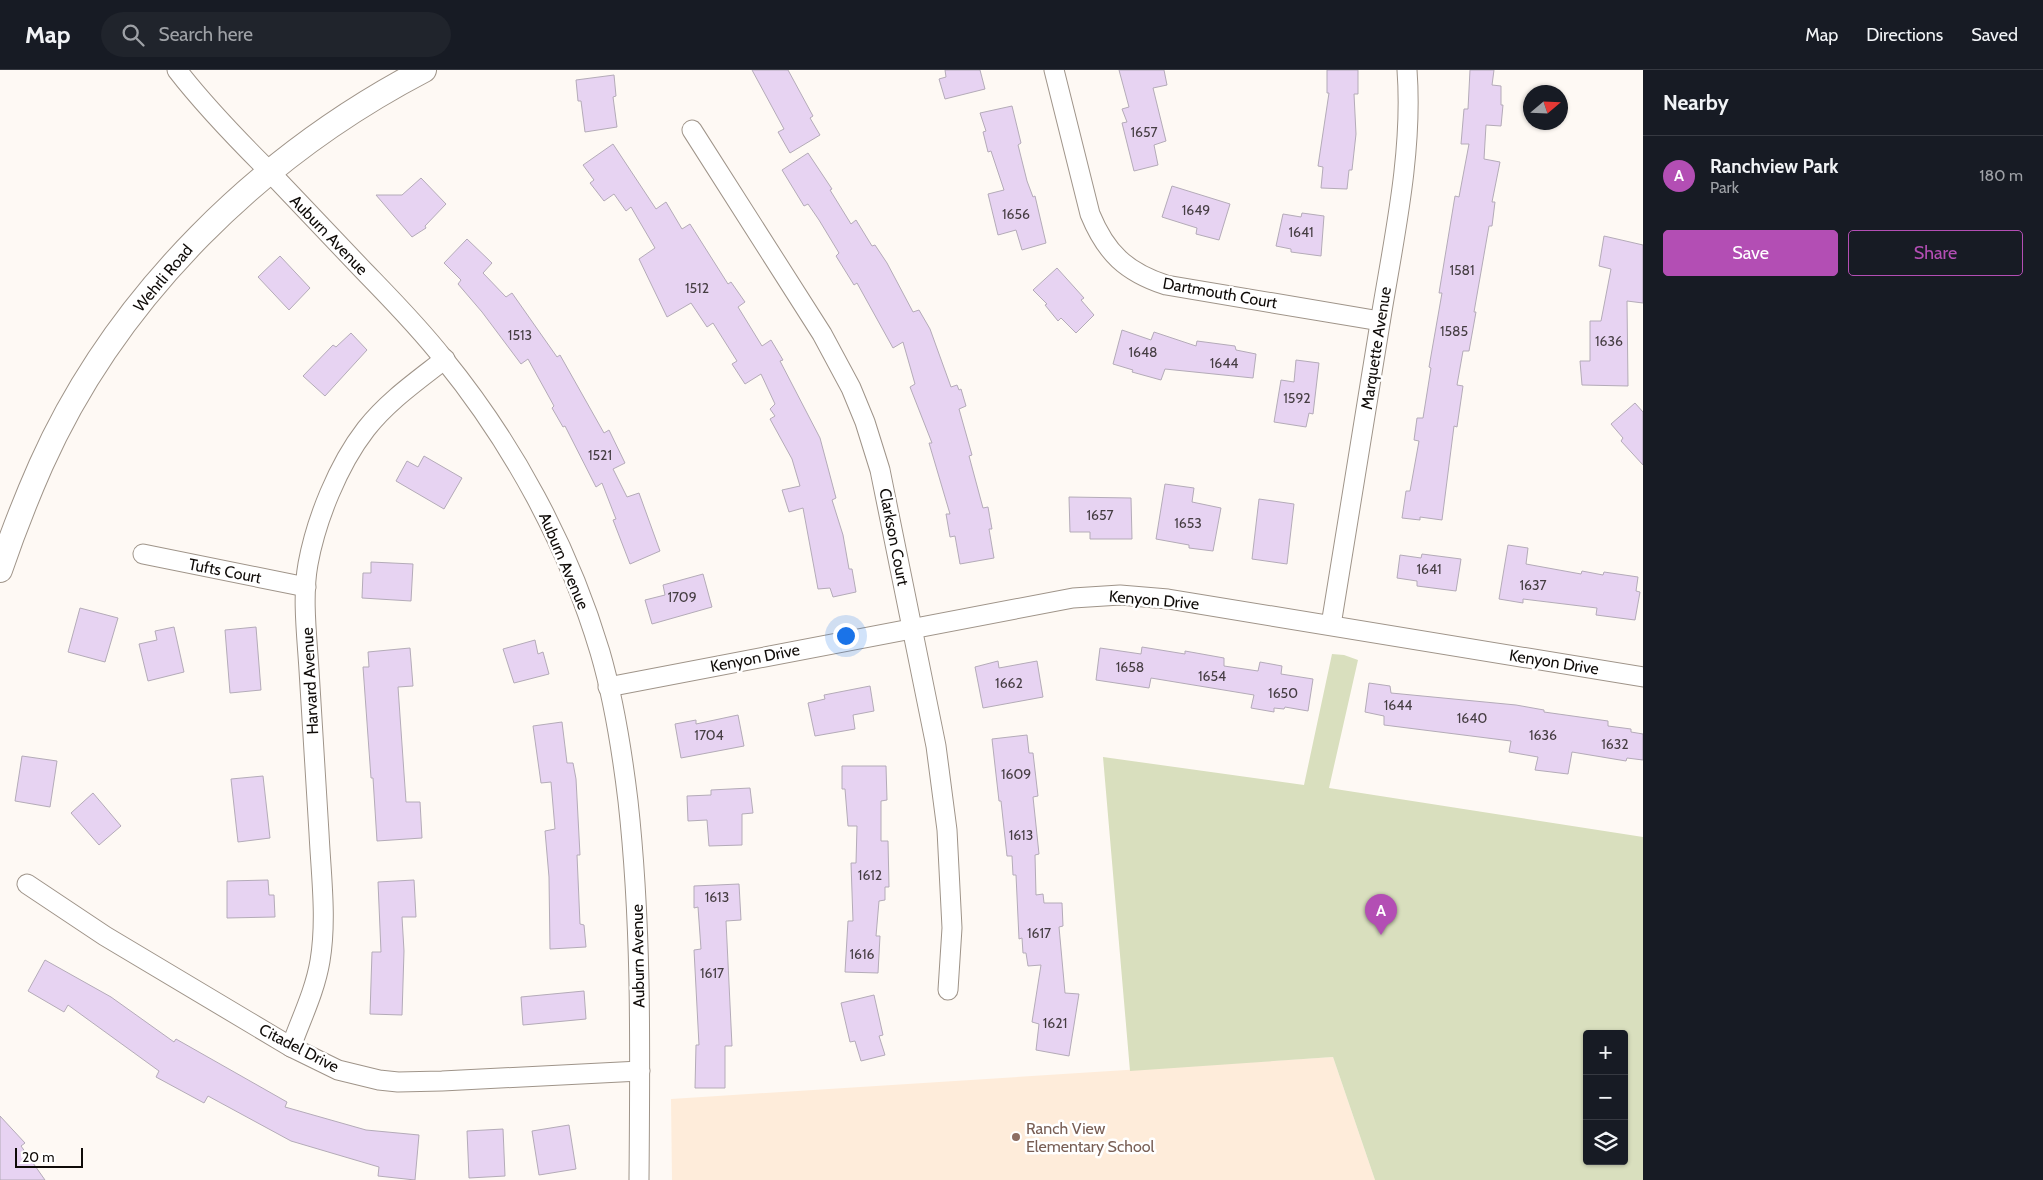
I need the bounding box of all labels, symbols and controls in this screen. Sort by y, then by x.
search box [101,12,451,57]
text: Map [25,20,71,49]
icon: search [119,21,147,49]
text: Search here [159,23,253,46]
text: Map [1805,24,1838,46]
text: Directions [1866,24,1943,46]
text: Saved [1971,24,2018,46]
north arrow [1523,85,1568,130]
text: Nearby [1663,90,1729,115]
house number: 1657 [1130,123,1158,141]
text: Ranchview Park [1710,155,1838,178]
text: A [1674,166,1684,185]
text: 180 m [1979,166,2023,185]
text: Park [1710,178,1739,197]
street label: Auburn Avenue [286,191,372,279]
house number: 1649 [1182,201,1210,219]
house number: 1656 [1002,205,1030,223]
house number: 1641 [1288,223,1314,241]
button: Save [1663,230,1838,276]
button: Share [1848,230,2023,276]
street label: Wehrli Road [129,241,197,315]
house number: 1581 [1449,261,1475,279]
street label: Dartmouth Court [1161,274,1279,313]
house number: 1512 [685,279,709,297]
street label: Marquette Avenue [1357,285,1395,411]
house number: 1585 [1440,322,1468,340]
house number: 1513 [508,326,532,344]
house number: 1636 [1595,332,1623,350]
house number: 1648 [1128,343,1158,361]
house number: 1644 [1210,354,1238,372]
house number: 1592 [1283,389,1311,407]
house number: 1521 [588,446,612,464]
street label: Clarkson Court [875,487,913,588]
house number: 1657 [1086,506,1114,524]
street label: Auburn Avenue [535,510,593,612]
house number: 1653 [1174,514,1202,532]
street label: Tufts Court [187,555,264,587]
house number: 1641 [1416,560,1442,578]
house number: 1637 [1519,576,1547,594]
street label: Kenyon Drive [1108,587,1200,613]
house number: 1709 [667,588,697,606]
your location [833,623,859,649]
street label: Harvard Avenue [298,627,322,735]
street label: Kenyon Drive [709,640,801,676]
street label: Kenyon Drive [1508,646,1600,678]
house number: 1658 [1116,658,1144,676]
house number: 1654 [1198,667,1226,685]
house number: 1662 [995,674,1023,692]
house number: 1650 [1268,684,1298,702]
house number: 1644 [1384,696,1412,714]
house number: 1640 [1457,709,1487,727]
house number: 1704 [694,726,724,744]
house number: 1636 [1529,726,1557,744]
house number: 1632 [1601,735,1629,753]
house number: 1609 [1001,765,1031,783]
house number: 1613 [1009,826,1033,844]
house number: 1612 [858,866,882,884]
house number: 1613 [705,888,729,906]
pin: A [1365,894,1397,935]
street label: Auburn Avenue [628,904,648,1008]
house number: 1617 [1027,924,1051,942]
house number: 1616 [850,945,875,963]
house number: 1617 [700,964,724,982]
house number: 1621 [1043,1014,1067,1032]
street label: Citadel Drive [256,1020,342,1076]
map controls [1583,1030,1628,1165]
button: + [1583,1030,1628,1075]
button: − [1583,1075,1628,1120]
place label: Ranch View Elementary School [1026,1119,1154,1156]
button: layers [1583,1120,1628,1165]
marker: Ranch View Elementary School [1010,1131,1022,1143]
scale bar [15,1145,82,1168]
text: 20 m [22,1148,55,1166]

